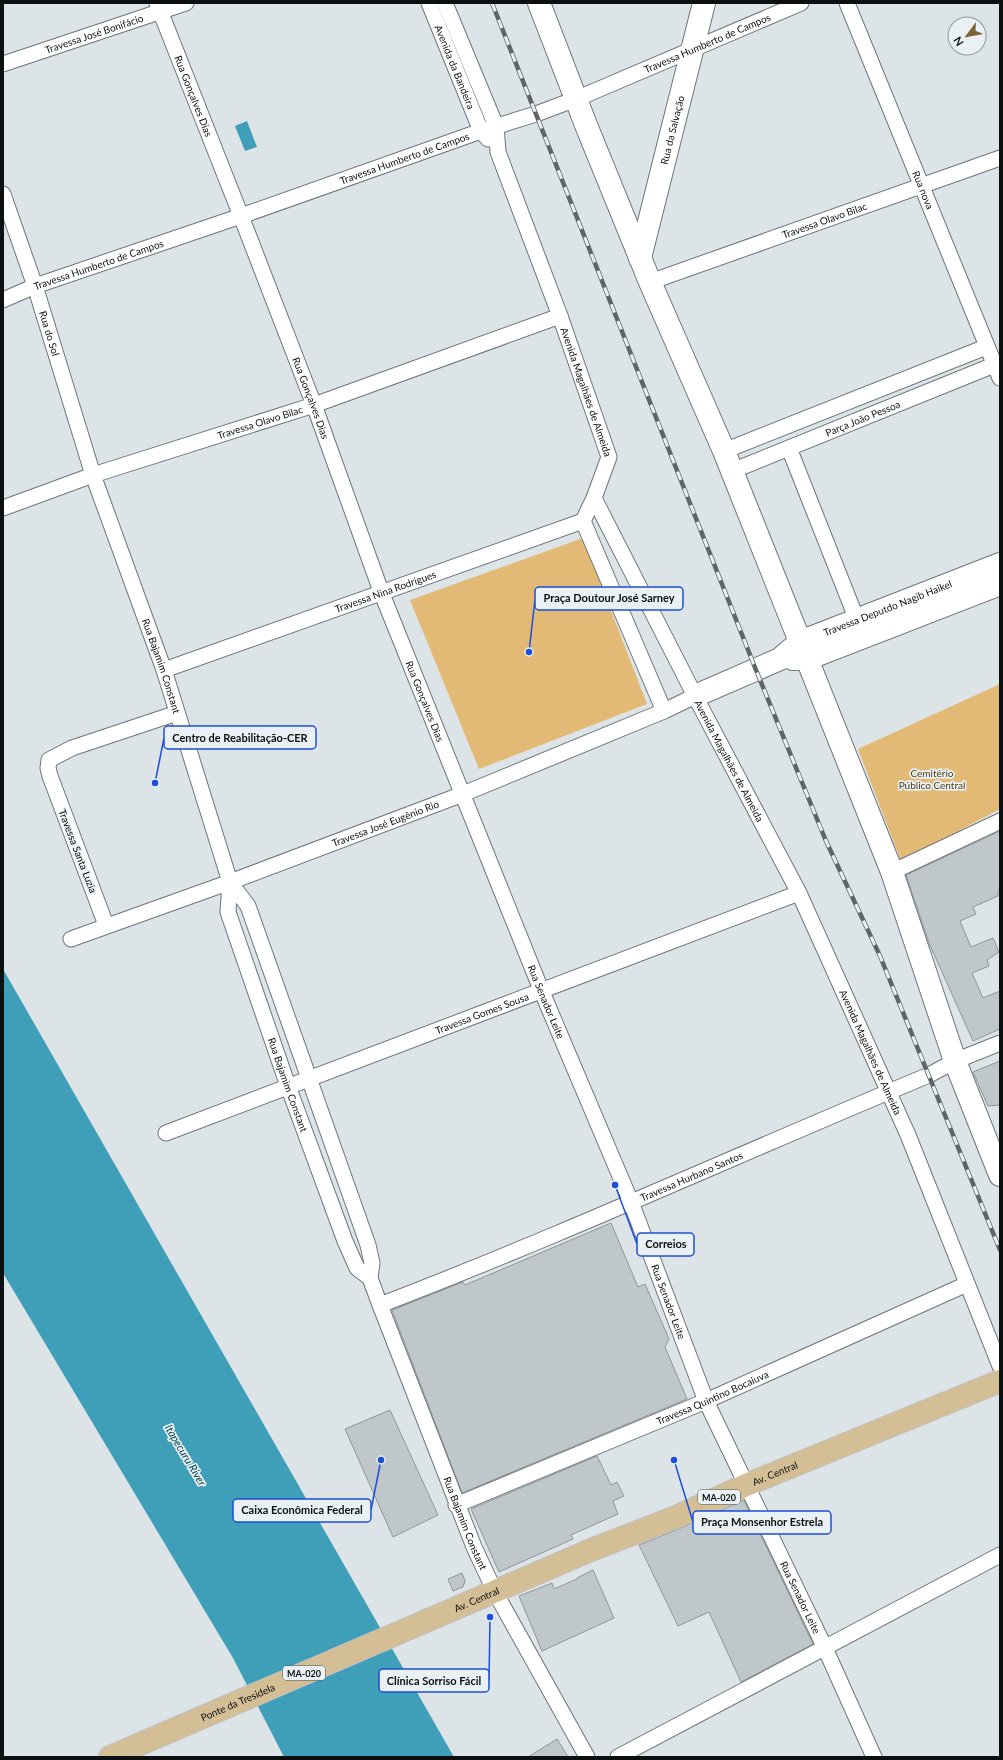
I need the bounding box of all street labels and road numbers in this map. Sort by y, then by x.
street label: Travessa Humberto de Campos [642,11,772,75]
street label: Travessa José Bonifácio [43,12,145,56]
street label: Avenida da Bandeira [433,23,477,111]
street label: Rua Gonçalves Dias [172,54,215,138]
street label: Rua da Salvação [658,94,687,166]
street label: Travessa Humberto de Campos [338,130,471,187]
street label: Rua nova [910,169,936,211]
street label: Travessa Olavo Bilac [780,200,869,241]
street label: Travessa Humberto de Campos [32,237,165,292]
street label: Rua do Sol [37,309,62,357]
street label: Avenida Magalhães de Almeida [558,326,614,458]
street label: Rua Gonçalves Dias [290,356,332,441]
street label: Parça João Pessoa [824,398,902,439]
street label: Travessa Olavo Bilac [216,403,304,441]
street label: Travessa Nina Rodrigues [333,568,438,615]
street label: Travessa Deputdo Nagib Haikel [822,577,954,638]
street label: Rua Bajamim Constant [140,617,183,715]
street label: Rua Gonçalves Dias [403,659,447,744]
street label: Avenida Magalhães de Almeida [692,698,766,824]
street label: Travessa José Eugênio Rio [330,798,441,849]
street label: Travessa Santa Luzia [56,807,100,895]
street label: Rua Senador Leite [526,963,567,1040]
street label: Avenida Magalhães de Almeida [837,988,904,1117]
street label: Travessa Gomes Sousa [434,990,531,1036]
street label: Rua Bajamim Constant [266,1036,311,1134]
street label: Travessa Hurbano Santos [638,1149,745,1204]
street label: Rua Senador Leite [649,1263,688,1341]
street label: Travessa Quintino Bocaiuva [654,1368,770,1427]
street label: Av. Central [750,1459,799,1488]
street label: Rua Bajamim Constant [441,1475,490,1572]
road number: MA-020 [698,1490,740,1504]
street label: Rua Senador Leite [778,1559,823,1635]
street label: Av. Central [452,1584,501,1614]
road number: MA-020 [283,1666,325,1680]
street label: Ponte da Tresidela [199,1681,277,1723]

